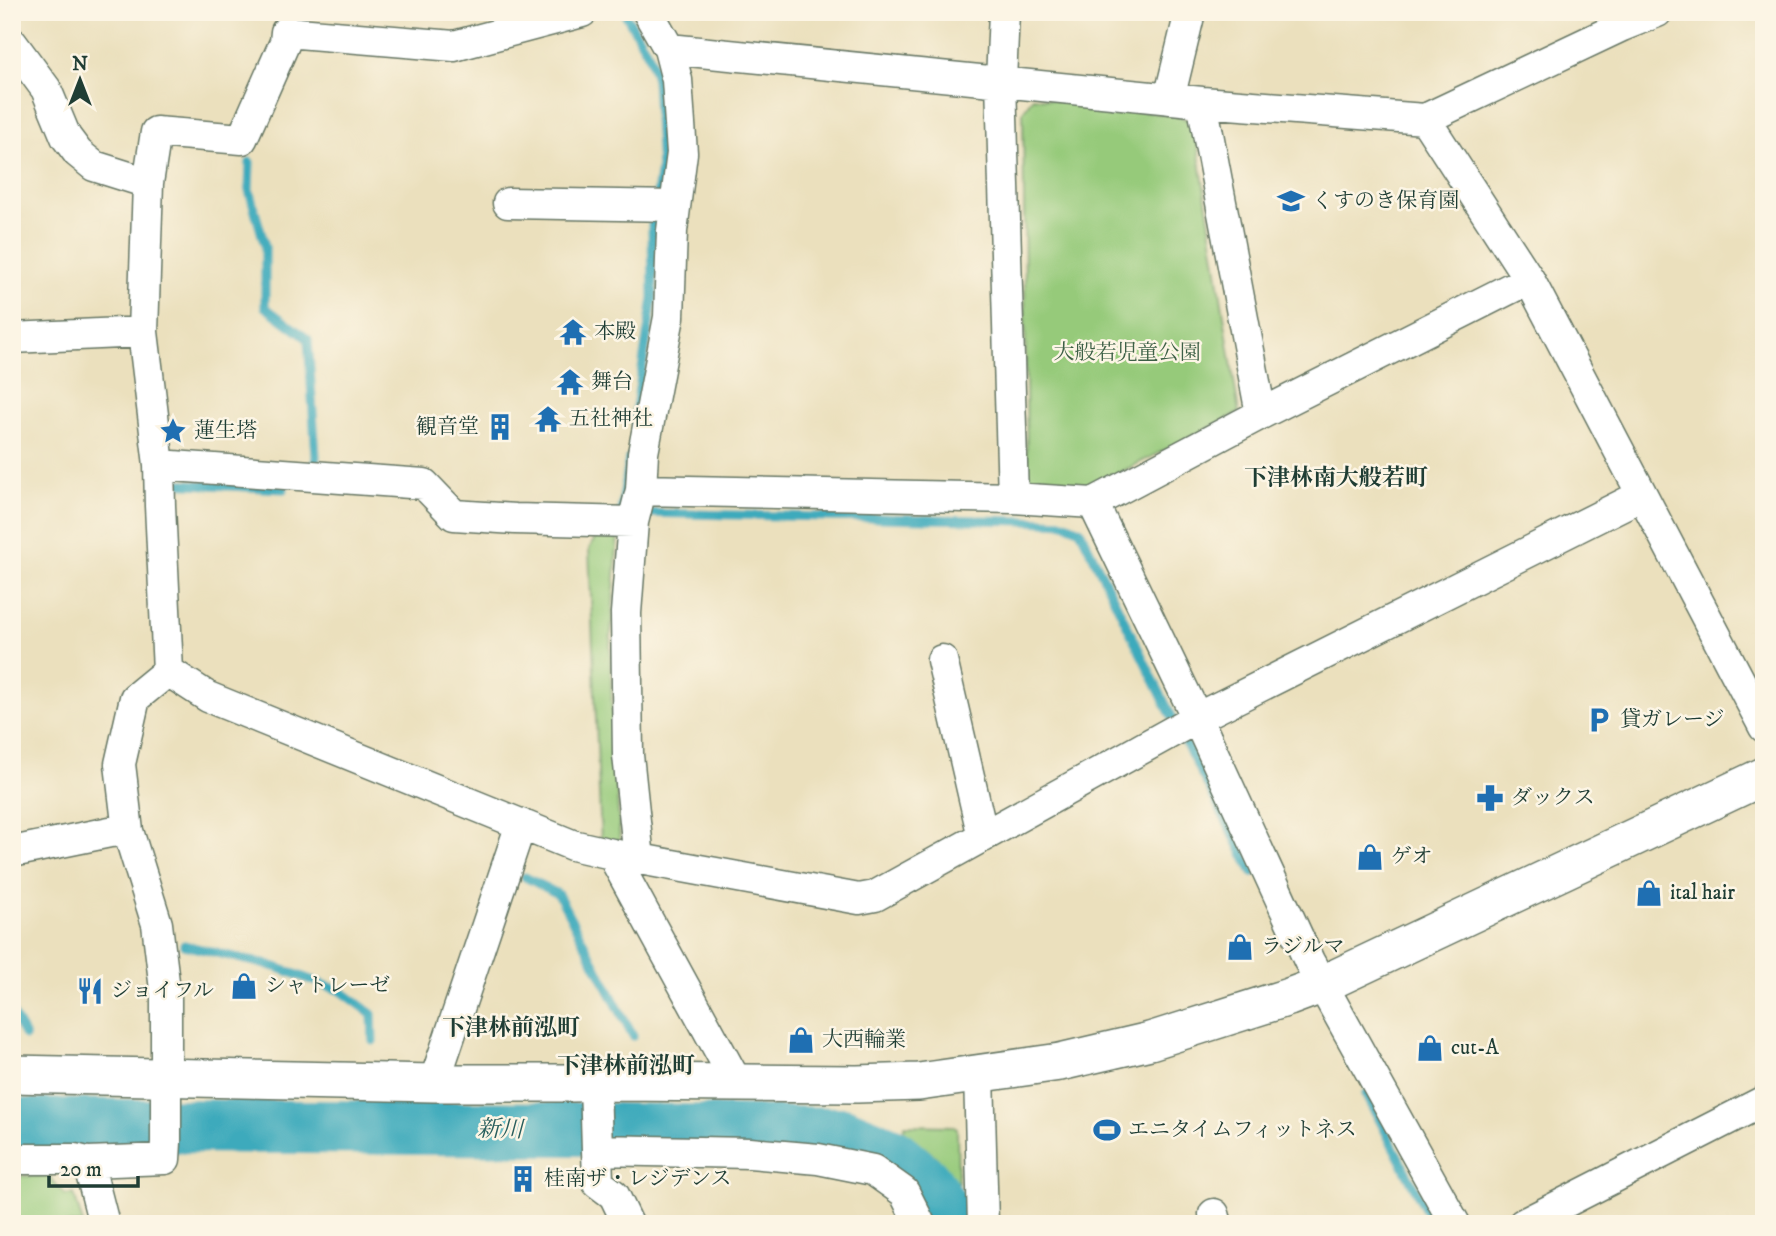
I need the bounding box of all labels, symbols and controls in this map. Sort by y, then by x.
north arrow [46,46,116,116]
text: N [72,53,88,76]
school or university icon: くすのき保育園 [1276,186,1306,216]
place label: くすのき保育園 [1312,188,1459,214]
temple icon: 本殿 [558,317,588,347]
place label: 本殿 [594,319,636,345]
park label: 大般若児童公園 [1054,340,1201,366]
temple icon: 舞台 [555,367,585,397]
place label: 舞台 [591,369,633,395]
temple icon: 五社神社 [533,404,563,434]
place label: 五社神社 [569,406,653,432]
building icon: 観音堂 [485,412,515,442]
place label: 観音堂 [416,414,479,440]
place icon: 蓮生塔 [158,416,188,446]
place label: 蓮生塔 [194,418,257,444]
district label: 下津林南大般若町 [1244,464,1428,493]
parking icon: 貸ガレージ [1584,705,1614,735]
place label: 貸ガレージ [1620,707,1725,733]
pharmacy icon: ダックス [1475,783,1505,813]
place label: ダックス [1511,785,1595,811]
shop icon: ゲオ [1355,842,1385,872]
place label: ゲオ [1391,844,1433,870]
shop icon: ital hair [1634,878,1664,908]
place label: ital hair [1670,880,1735,906]
shop icon: ラジルマ [1225,932,1255,962]
place label: ラジルマ [1261,934,1344,960]
shop icon: シャトレーゼ [229,971,259,1001]
place label: シャトレーゼ [265,973,390,999]
restaurant icon: ジョイフル [75,976,105,1006]
place label: ジョイフル [111,978,214,1004]
district label: 下津林前泓町 [442,1014,580,1043]
shop icon: 大西輪業 [786,1025,816,1055]
place label: 大西輪業 [822,1027,906,1053]
shop icon: cut-A [1415,1033,1445,1063]
place label: cut-A [1451,1035,1499,1061]
district label: 下津林前泓町 [557,1052,695,1081]
water label: 新川 [477,1115,526,1145]
sports icon: エニタイムフィットネス [1092,1115,1122,1145]
place label: エニタイムフィットネス [1128,1117,1357,1143]
scale bar [49,1145,138,1189]
text: 20 m [60,1157,102,1183]
building icon: 桂南ザ・レジデンス [508,1164,538,1194]
place label: 桂南ザ・レジデンス [544,1166,731,1192]

